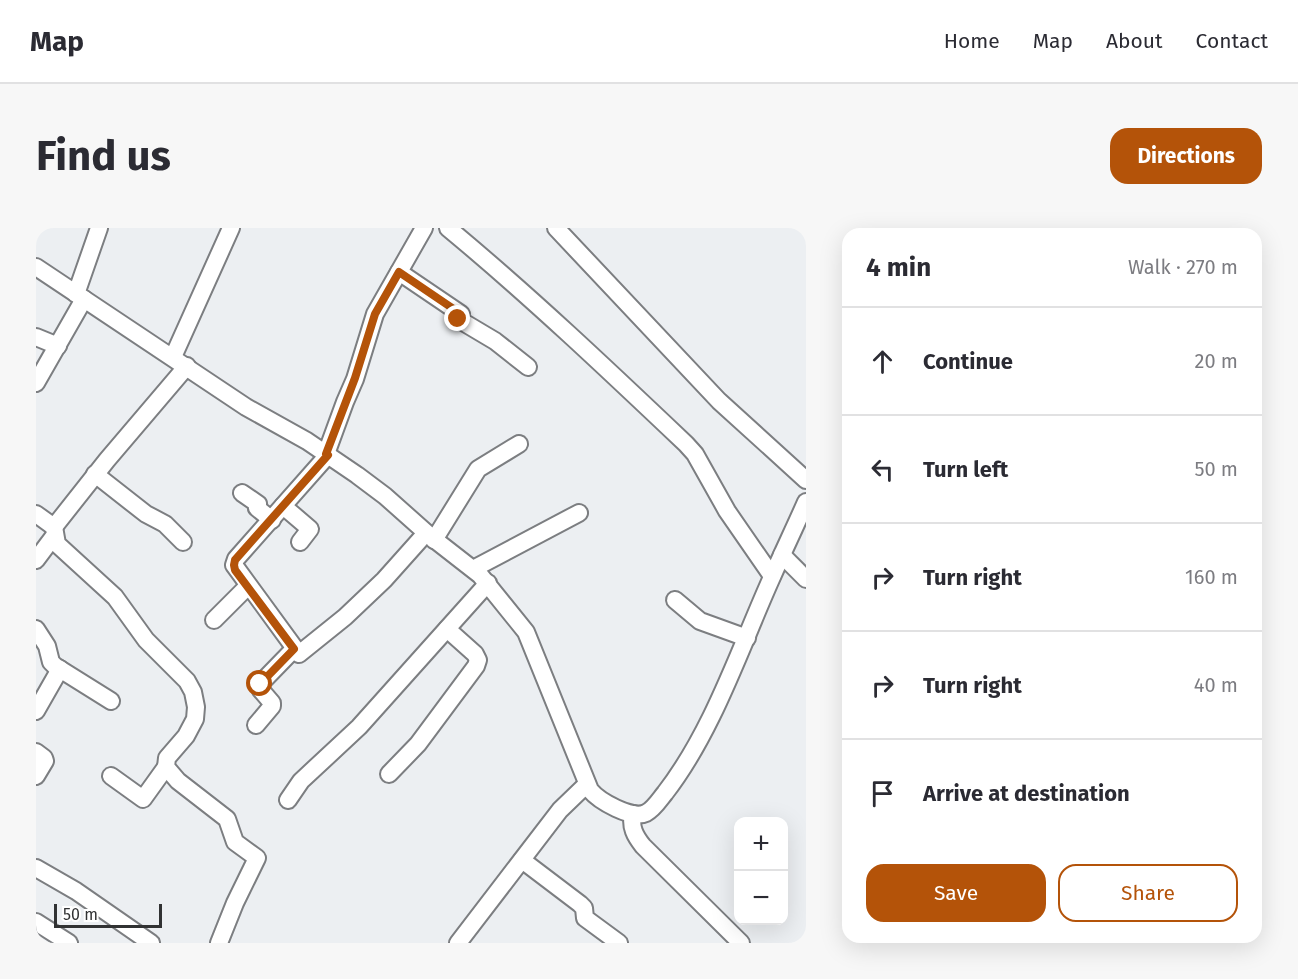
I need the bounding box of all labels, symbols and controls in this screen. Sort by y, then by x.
text: Map [30,25,84,58]
text: Home [944,28,1000,54]
text: Map [1033,28,1073,54]
text: About [1106,28,1163,54]
text: Contact [1196,28,1268,54]
button: Directions [1110,128,1262,184]
text: Find us [36,131,171,181]
text: 4 min [866,252,931,283]
text: Walk · 270 m [1128,255,1238,279]
route end [444,305,470,331]
icon: ahead [866,345,899,378]
text: Continue [923,348,1013,375]
text: 20 m [1195,349,1238,373]
icon: left [866,453,899,486]
text: Turn left [923,456,1008,483]
text: 50 m [1194,457,1238,481]
icon: right [866,561,899,594]
text: Turn right [923,564,1022,591]
text: 160 m [1185,565,1238,589]
icon: right [866,669,899,702]
route start [246,670,272,696]
text: Turn right [923,672,1022,699]
text: 40 m [1194,673,1238,697]
icon: arrive [866,777,899,810]
text: Arrive at destination [923,780,1130,807]
map controls [734,817,788,925]
button: + [734,817,788,871]
button: Save [866,864,1046,922]
button: Share [1058,864,1238,922]
button: − [734,871,788,925]
scale bar [54,901,162,928]
text: 50 m [63,905,98,924]

